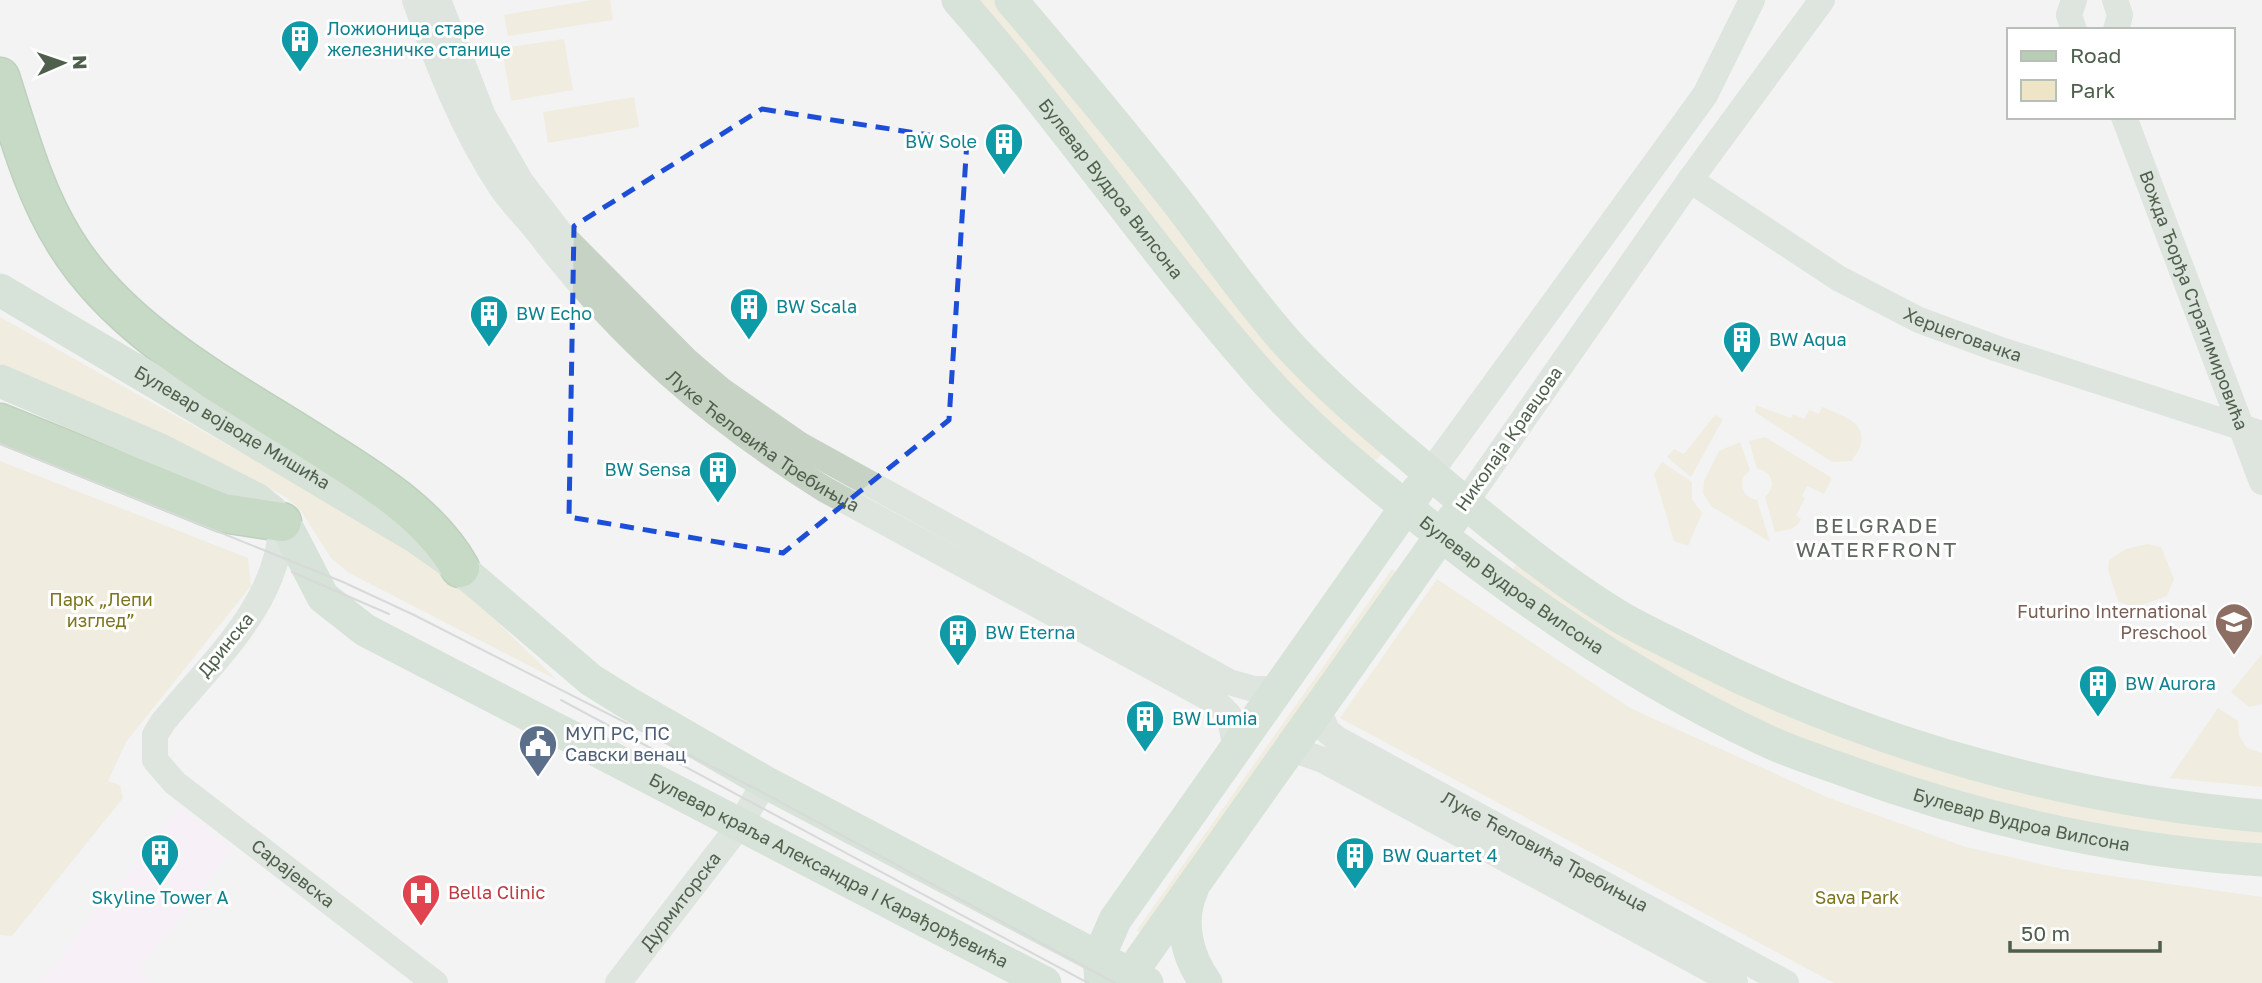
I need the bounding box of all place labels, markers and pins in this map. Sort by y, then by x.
place label: Ложионица старе железничке станице [327,17,511,60]
building icon: Ложионица старе железничке станице [279,18,321,73]
building icon: BW Sole [983,121,1025,176]
place label: BW Sole [905,130,977,152]
building icon: BW Scala [728,286,770,341]
building icon: BW Echo [468,293,510,348]
place label: BW Scala [776,295,857,317]
place label: BW Echo [516,302,592,324]
building icon: BW Aqua [1721,319,1763,374]
place label: BW Aqua [1769,328,1847,350]
building icon: BW Sensa [697,449,739,504]
place label: BW Sensa [605,458,691,480]
place label: Futurino International Preschool [2017,600,2207,643]
school or university icon: Futurino International Preschool [2213,601,2255,656]
building icon: BW Eterna [937,612,979,667]
place label: BW Eterna [985,621,1076,643]
building icon: BW Aurora [2077,663,2119,718]
place label: BW Aurora [2125,672,2216,694]
building icon: BW Lumia [1124,698,1166,753]
place label: BW Lumia [1172,707,1257,729]
place label: МУП РС, ПС Савски венац [565,722,686,765]
public building icon: МУП РС, ПС Савски венац [517,723,559,778]
building icon: Skyline Tower A [139,832,181,887]
building icon: BW Quartet 4 [1334,835,1376,890]
place label: BW Quartet 4 [1382,844,1498,866]
hospital icon: Bella Clinic [400,872,442,927]
place label: Bella Clinic [448,881,545,903]
place label: Skyline Tower A [91,886,229,908]

